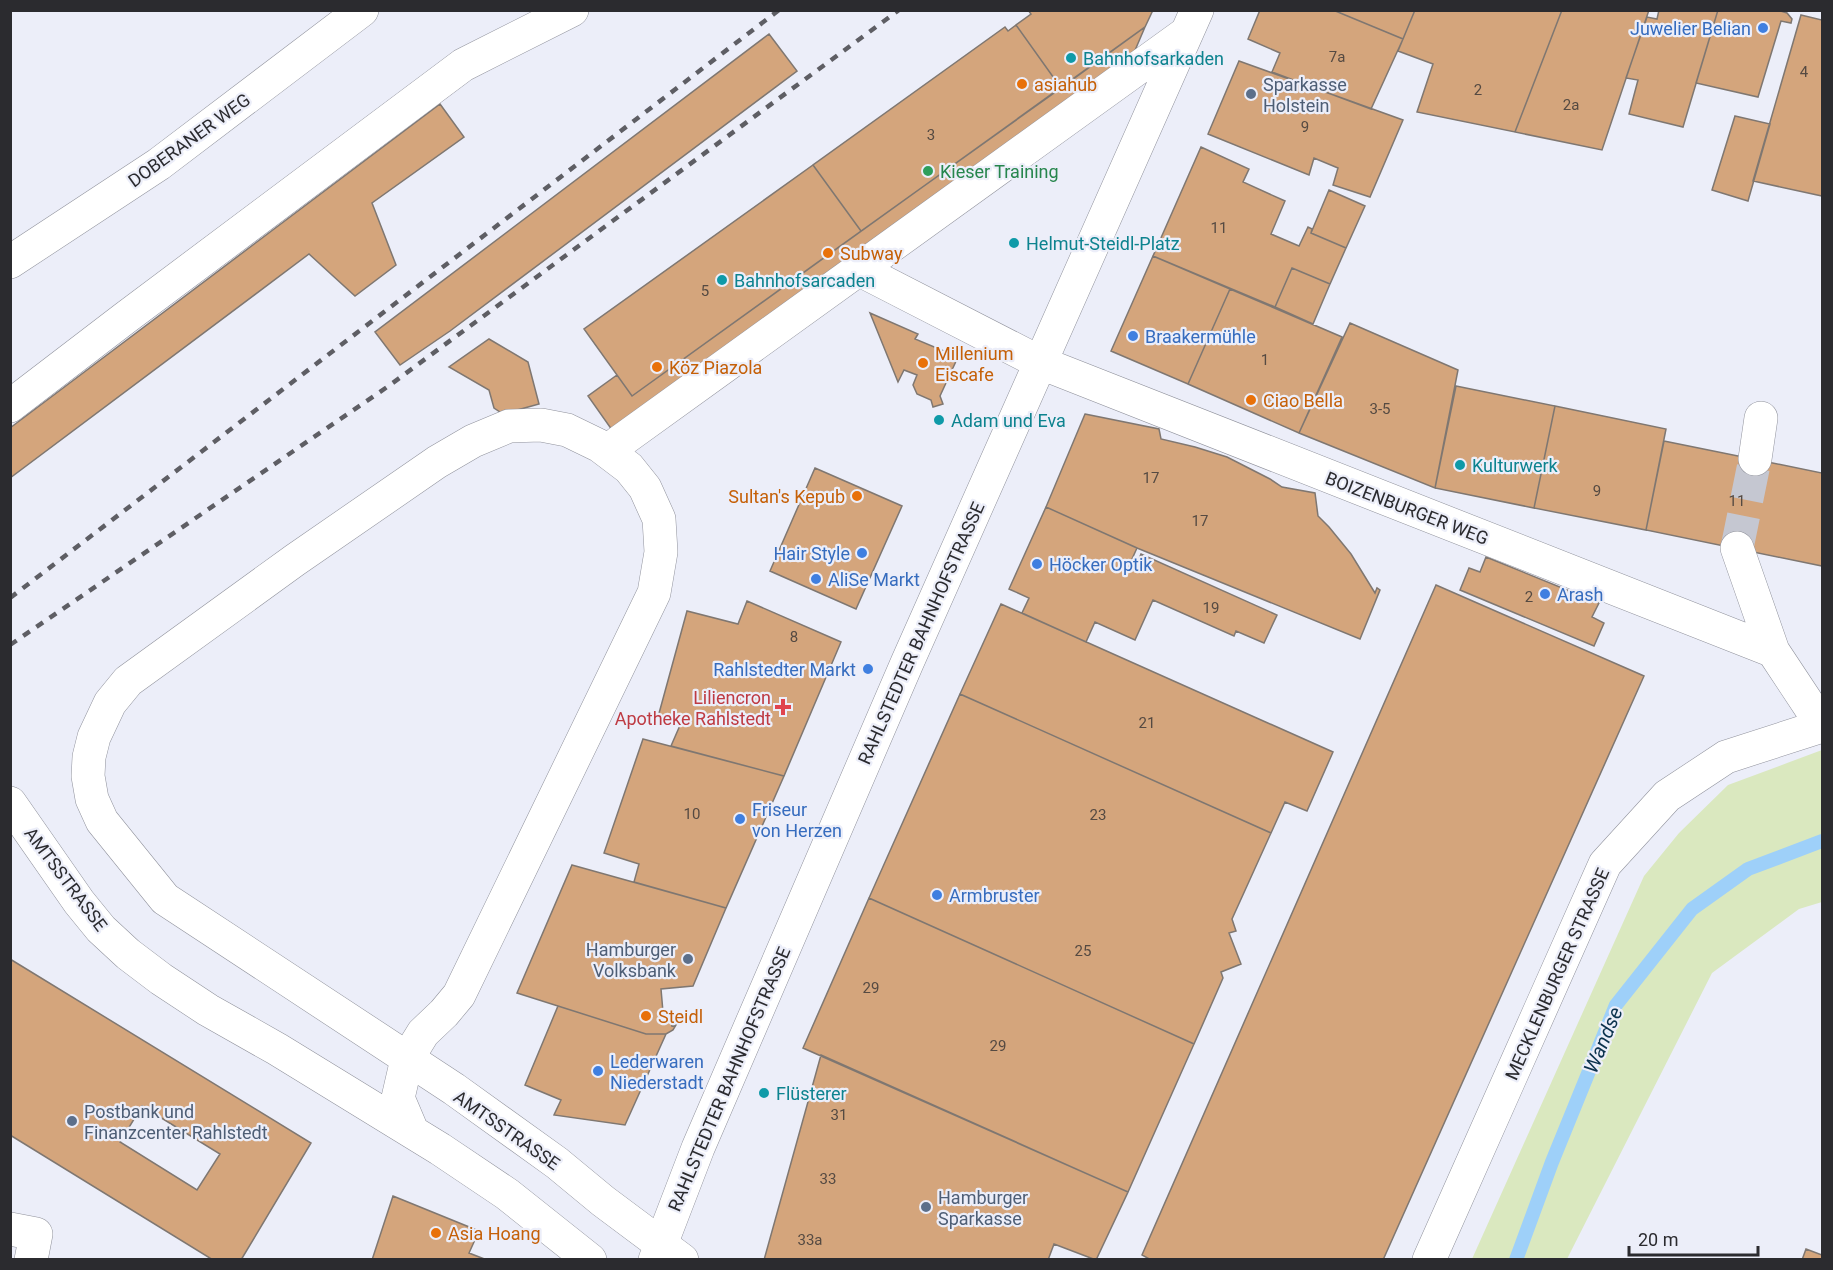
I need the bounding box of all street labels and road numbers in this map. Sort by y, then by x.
street label: DOBERANER WEG [124,89,254,191]
street label: BOIZENBURGER WEG [1323,467,1491,549]
street label: RAHLSTEDTER BAHNHOFSTRASSE [853,499,989,767]
street label: AMTSSTRASSE [20,823,112,935]
street label: MECKLENBURGER STRASSE [1501,865,1613,1083]
street label: RAHLSTEDTER BAHNHOFSTRASSE [664,944,794,1214]
street label: AMTSSTRASSE [450,1086,564,1174]

